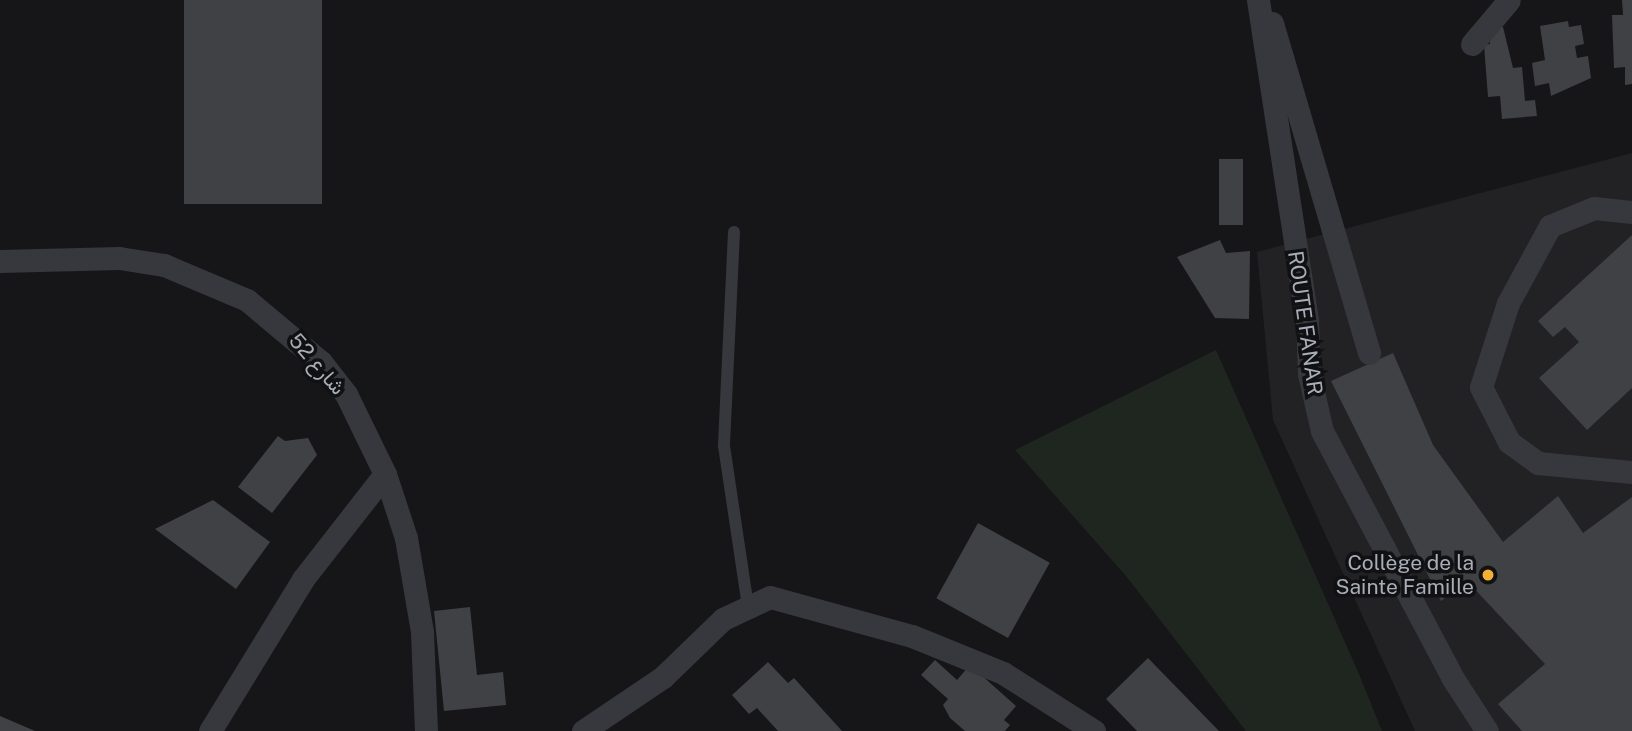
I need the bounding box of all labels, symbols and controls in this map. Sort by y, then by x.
street label: ROUTE FANAR [1282,249,1328,397]
street label: شارع 52 [283,328,351,400]
place label: Collège de la Sainte Famille [1335,550,1474,600]
marker: Collège de la Sainte Famille [1480,567,1496,583]

